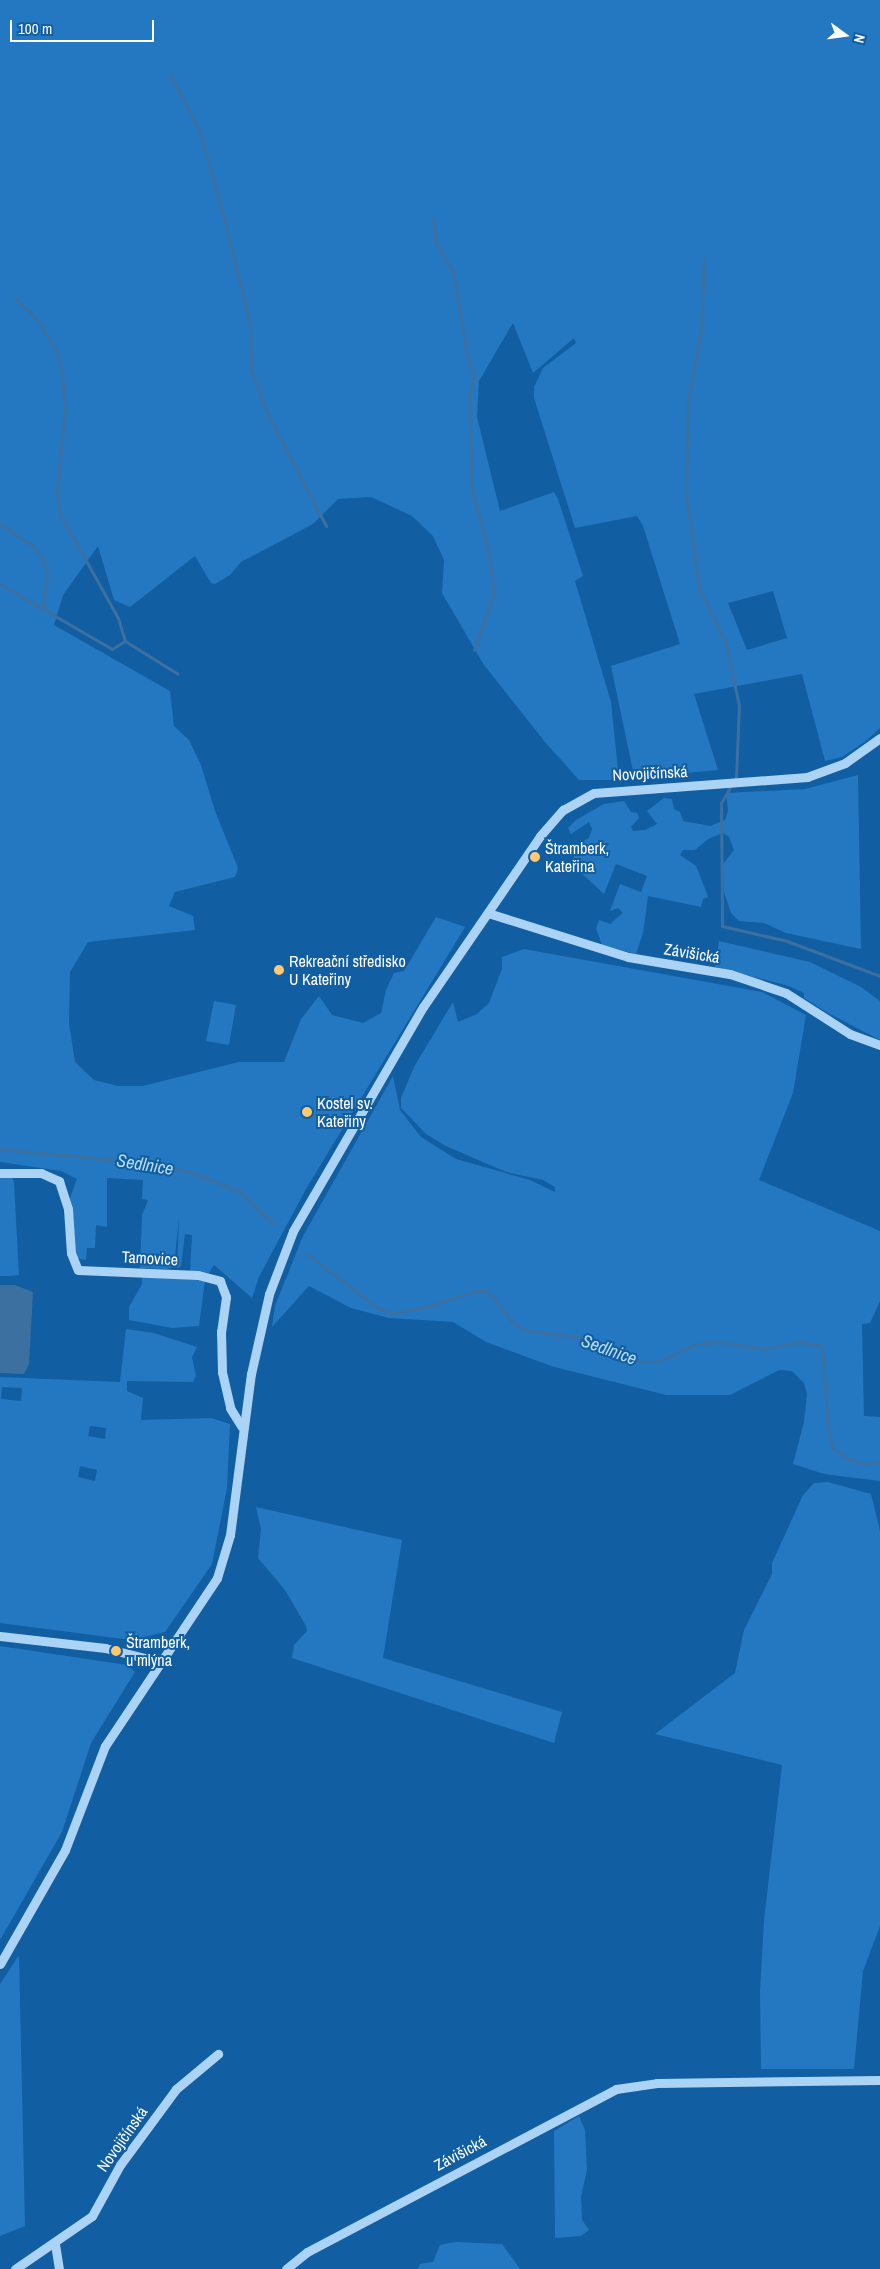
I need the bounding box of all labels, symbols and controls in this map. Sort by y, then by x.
scale bar [12,10,156,42]
north arrow [820,10,870,60]
text: 100 m [18,18,52,39]
text: N [850,32,869,45]
street label: Novojičínská [612,761,688,785]
place label: Štramberk, Kateřina [545,838,609,876]
marker: Štramberk, Kateřina [529,851,541,863]
street label: Závišická [663,939,721,967]
place label: Rekreační středisko U Kateřiny [289,951,406,989]
marker: Rekreační středisko U Kateřiny [273,964,285,976]
place label: Kostel sv. Kateřiny [317,1093,373,1131]
marker: Kostel sv. Kateřiny [301,1106,313,1118]
water label: Sedlnice [115,1150,175,1180]
street label: Tamovice [121,1247,179,1269]
water label: Sedlnice [578,1330,640,1370]
place label: Štramberk, u mlýna [126,1632,190,1670]
marker: Štramberk, u mlýna [110,1645,122,1657]
street label: Novojičínská [93,2103,151,2175]
street label: Závišická [431,2131,489,2175]

